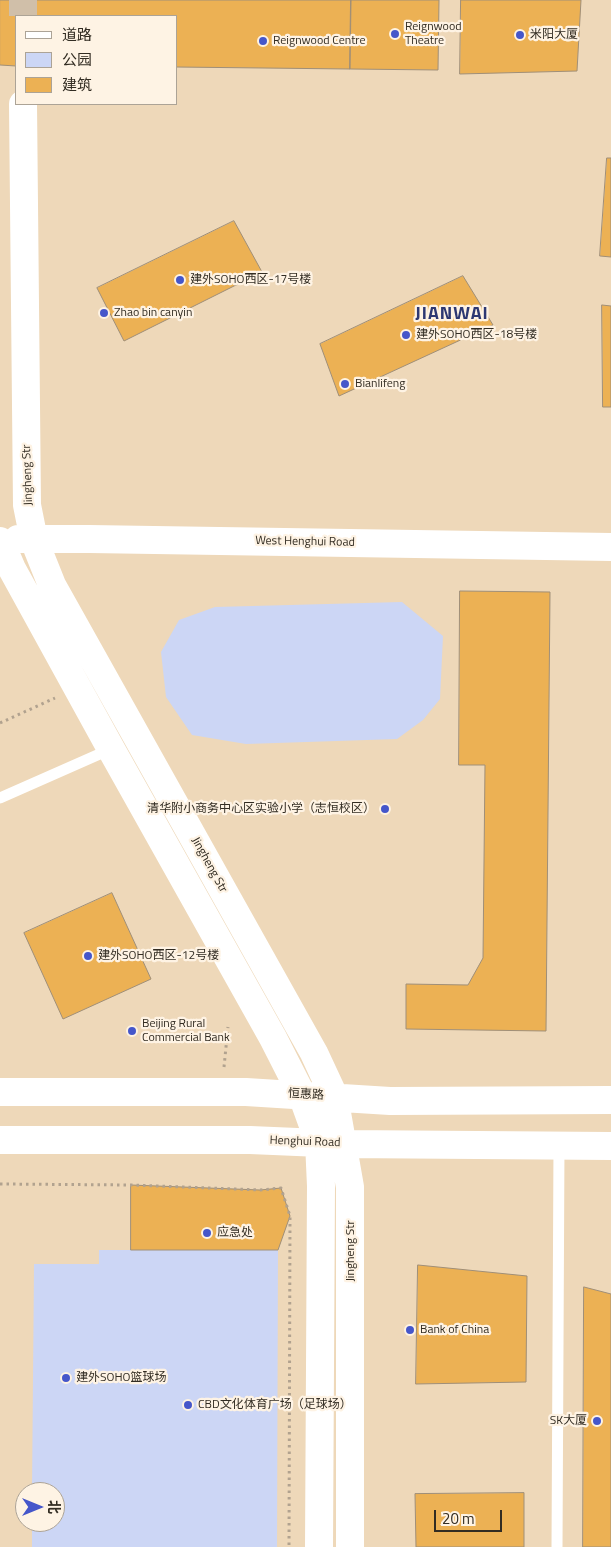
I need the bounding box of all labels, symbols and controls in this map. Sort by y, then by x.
legend [15,15,178,105]
place label: Reignwood Theatre [405,20,462,48]
text: 道路 [62,23,92,46]
marker: Reignwood Theatre [389,28,401,40]
place label: 米阳大厦 [530,28,578,42]
marker: 米阳大厦 [514,29,526,41]
place label: Reignwood Centre [273,34,365,48]
marker: Reignwood Centre [257,35,269,47]
text: 公园 [62,48,92,71]
text: 建筑 [62,73,92,96]
place label: 建外SOHO西区-17号楼 [190,273,311,287]
marker: 建外SOHO西区-17号楼 [174,274,186,286]
district label: JIANWAI [414,304,490,326]
place label: Zhao bin canyin [114,306,192,320]
marker: Zhao bin canyin [98,307,110,319]
place label: 建外SOHO西区-18号楼 [416,328,537,342]
marker: 建外SOHO西区-18号楼 [400,329,412,341]
place label: Bianlifeng [355,377,405,391]
marker: Bianlifeng [339,378,351,390]
street label: Jingheng Str [20,444,36,506]
street label: West Henghui Road [255,534,355,550]
place label: 清华附小商务中心区实验小学（志恒校区） [147,802,375,816]
marker: 清华附小商务中心区实验小学（志恒校区） [379,803,391,815]
street label: Jingheng Str [188,835,230,895]
place label: 建外SOHO西区-12号楼 [98,949,219,963]
marker: 建外SOHO西区-12号楼 [82,950,94,962]
place label: Beijing Rural Commercial Bank [142,1017,230,1045]
marker: Beijing Rural Commercial Bank [126,1025,138,1037]
street label: 恒惠路 [288,1087,324,1103]
street label: Henghui Road [269,1134,341,1150]
street label: Jingheng Str [344,1220,358,1282]
place label: 应急处 [217,1226,253,1240]
marker: 应急处 [201,1227,213,1239]
place label: Bank of China [420,1323,489,1337]
marker: Bank of China [404,1324,416,1336]
place label: 建外SOHO篮球场 [76,1371,166,1385]
marker: 建外SOHO篮球场 [60,1372,72,1384]
place label: CBD文化体育广场（足球场） [198,1398,352,1412]
marker: CBD文化体育广场（足球场） [182,1399,194,1411]
place label: SK大厦 [550,1414,587,1428]
marker: SK大厦 [591,1415,603,1427]
north arrow [15,1482,65,1532]
text: 北 [44,1500,65,1514]
scale bar [436,1500,504,1532]
text: 20 m [442,1507,475,1530]

